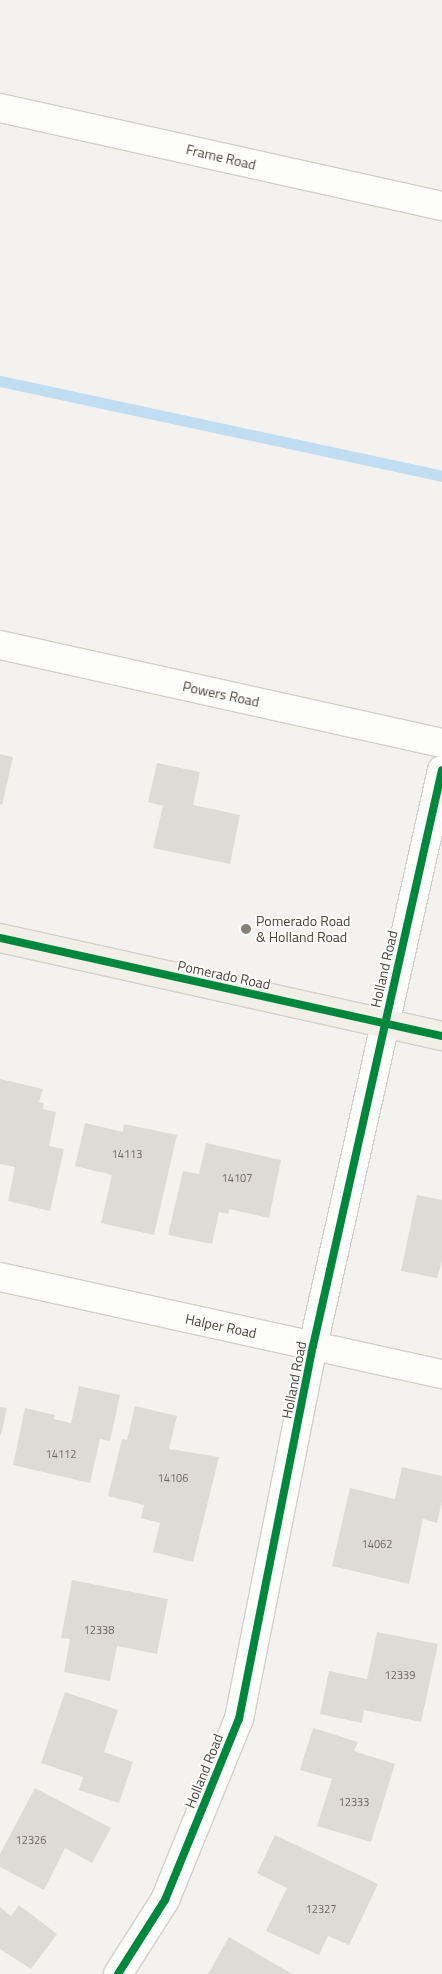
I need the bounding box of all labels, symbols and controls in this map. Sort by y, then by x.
street label: Frame Road [184,141,258,173]
street label: Powers Road [181,678,261,710]
place label: Pomerado Road & Holland Road [256,913,350,946]
marker: Pomerado Road & Holland Road [240,923,252,935]
street label: Holland Road [367,929,401,1009]
street label: Pomerado Road [176,957,272,993]
house number: 14113 [112,1147,142,1161]
house number: 14107 [222,1171,252,1185]
street label: Halper Road [184,1310,258,1342]
street label: Holland Road [278,1340,310,1420]
house number: 14112 [46,1447,76,1461]
house number: 14106 [158,1471,188,1485]
house number: 14062 [362,1537,392,1551]
house number: 12338 [84,1623,114,1637]
house number: 12339 [385,1668,415,1682]
street label: Holland Road [181,1731,227,1811]
house number: 12333 [339,1795,369,1809]
house number: 12326 [16,1833,46,1847]
house number: 12327 [306,1902,336,1916]

